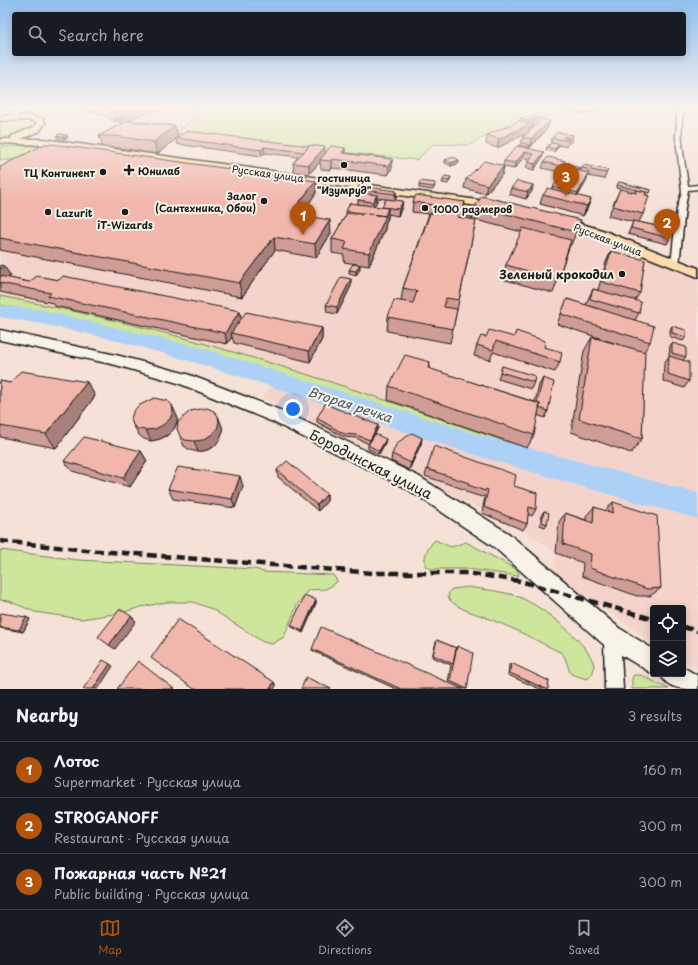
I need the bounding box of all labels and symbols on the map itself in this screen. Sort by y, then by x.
marker: гостиница "Изумруд" [339,160,349,170]
street label: Русская улица [231,161,305,187]
place label: Юнилаб [138,163,180,178]
pin: 3 [553,163,579,196]
marker: Юнилаб [123,164,135,176]
place label: ТЦ Континент [23,165,96,180]
marker: ТЦ Континент [98,167,108,177]
place label: гостиница "Изумруд" [317,170,372,198]
place label: Залог (Сантехника, Обои) [155,188,256,215]
marker: Залог (Сантехника, Обои) [259,196,269,206]
place label: 1000 размеров [433,201,512,216]
pin: 1 [290,202,316,235]
marker: 1000 размеров [420,203,430,213]
place label: Lazurit [56,205,93,220]
marker: Lazurit [43,207,53,217]
marker: iT-Wizards [120,207,130,217]
pin: 2 [654,209,680,242]
place label: iT-Wizards [97,217,153,232]
street label: Русская улица [571,219,645,260]
place label: Зеленый крокодил [499,265,614,283]
marker: Зеленый крокодил [617,269,627,279]
water label: Вторая речка [305,381,395,427]
your location [283,399,303,419]
street label: Бородинская улица [306,424,436,504]

